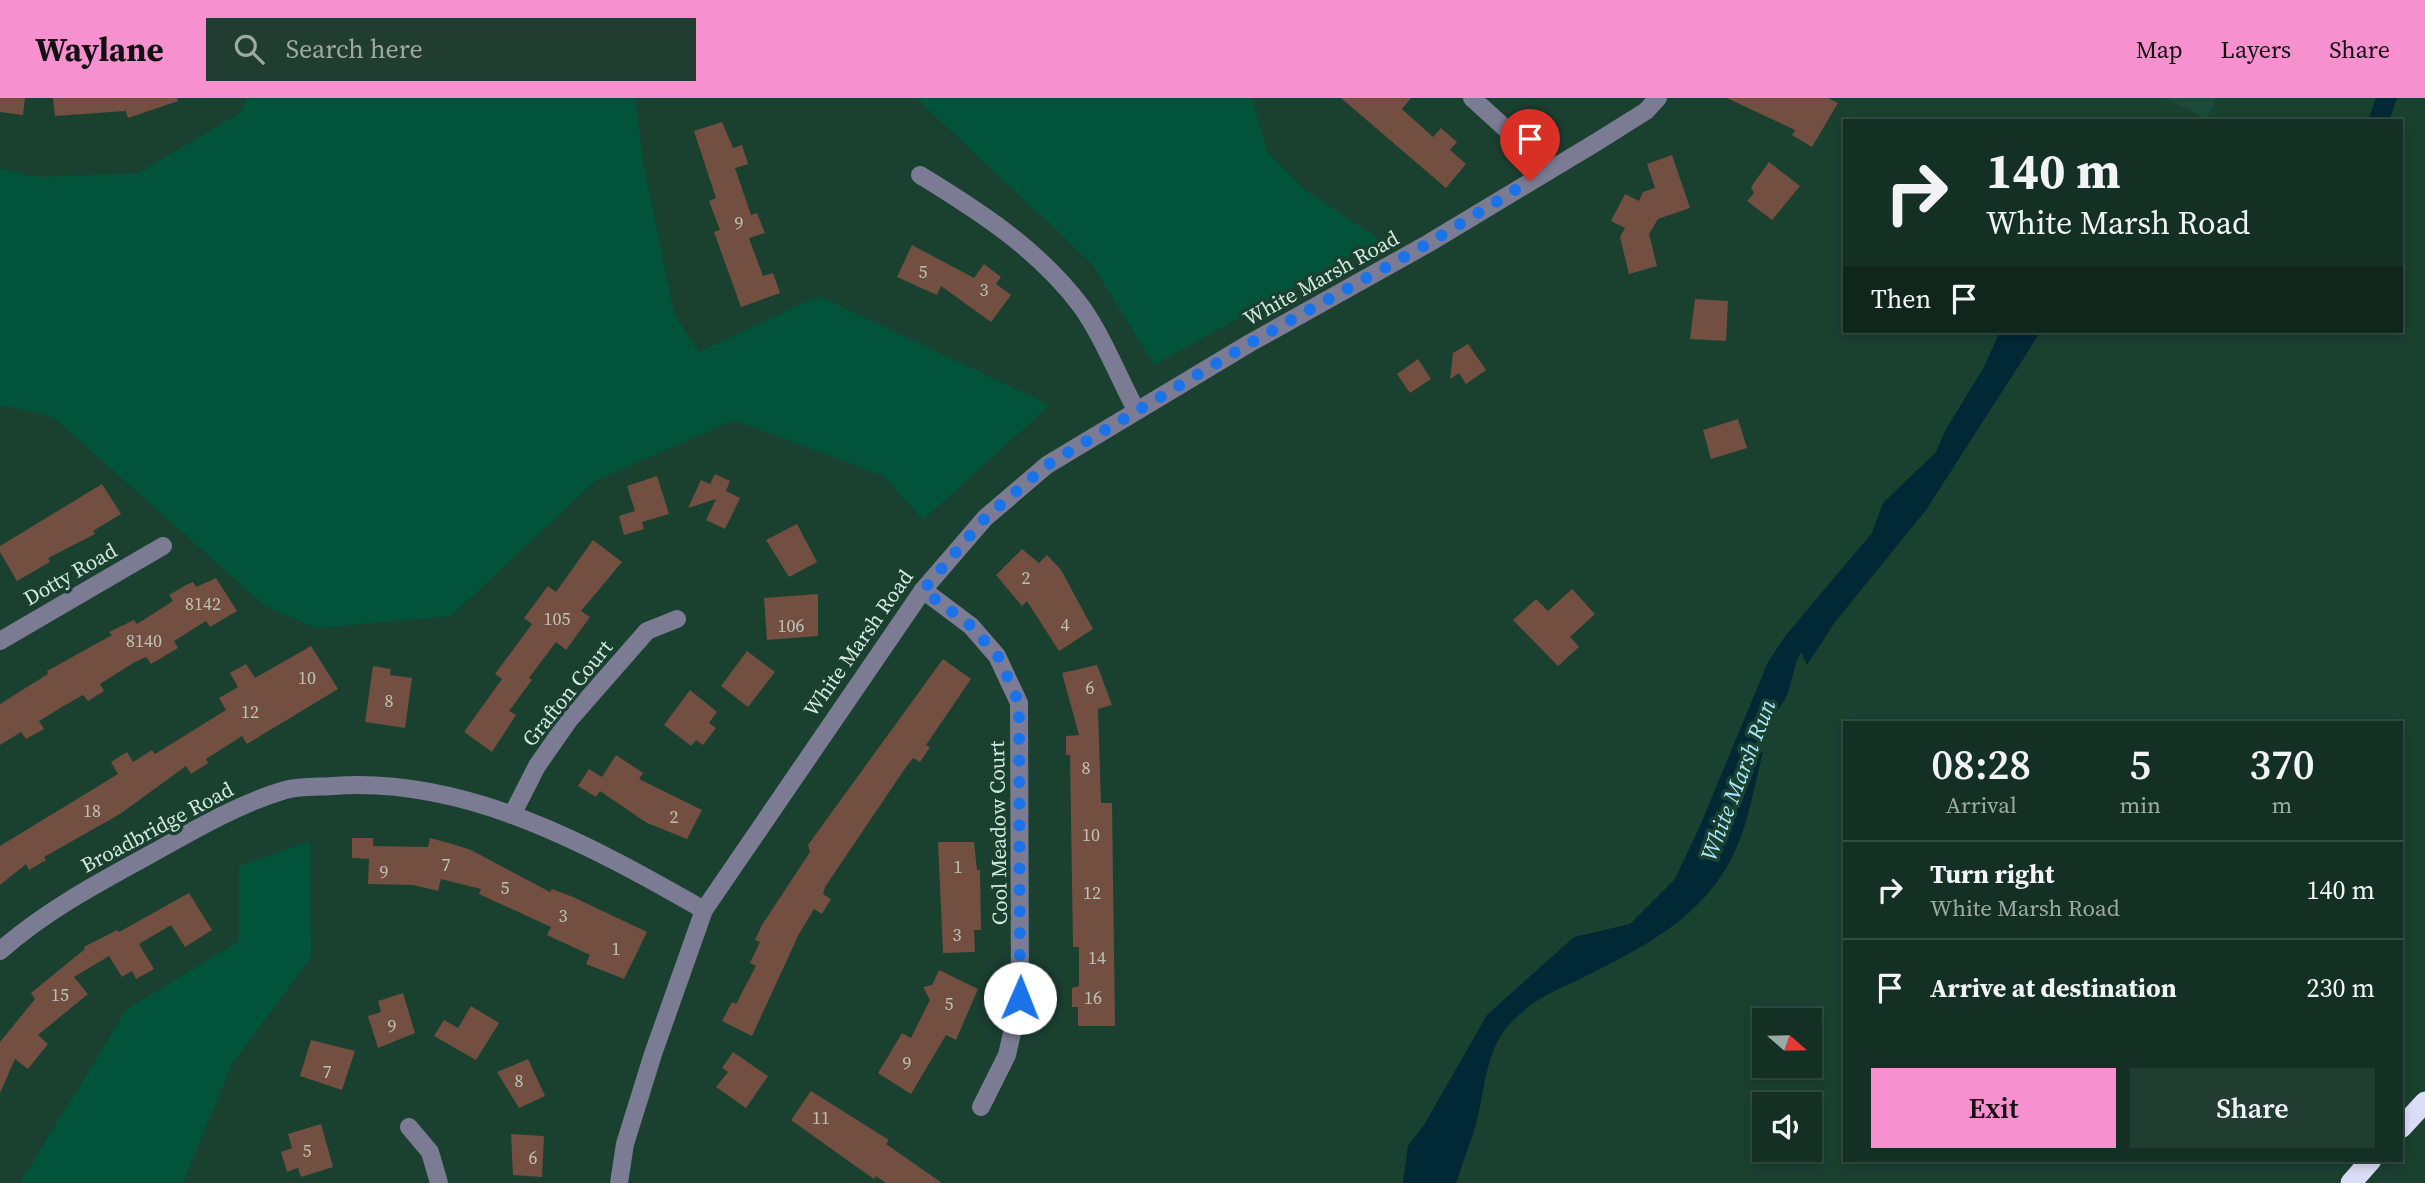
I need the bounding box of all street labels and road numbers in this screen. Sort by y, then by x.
street label: White Marsh Road [1238,223,1404,333]
street label: Dotty Road [18,536,122,612]
street label: White Marsh Road [796,564,920,722]
street label: Grafton Court [515,634,619,752]
street label: Cool Meadow Court [982,740,1014,925]
street label: Broadbridge Road [76,775,238,879]

